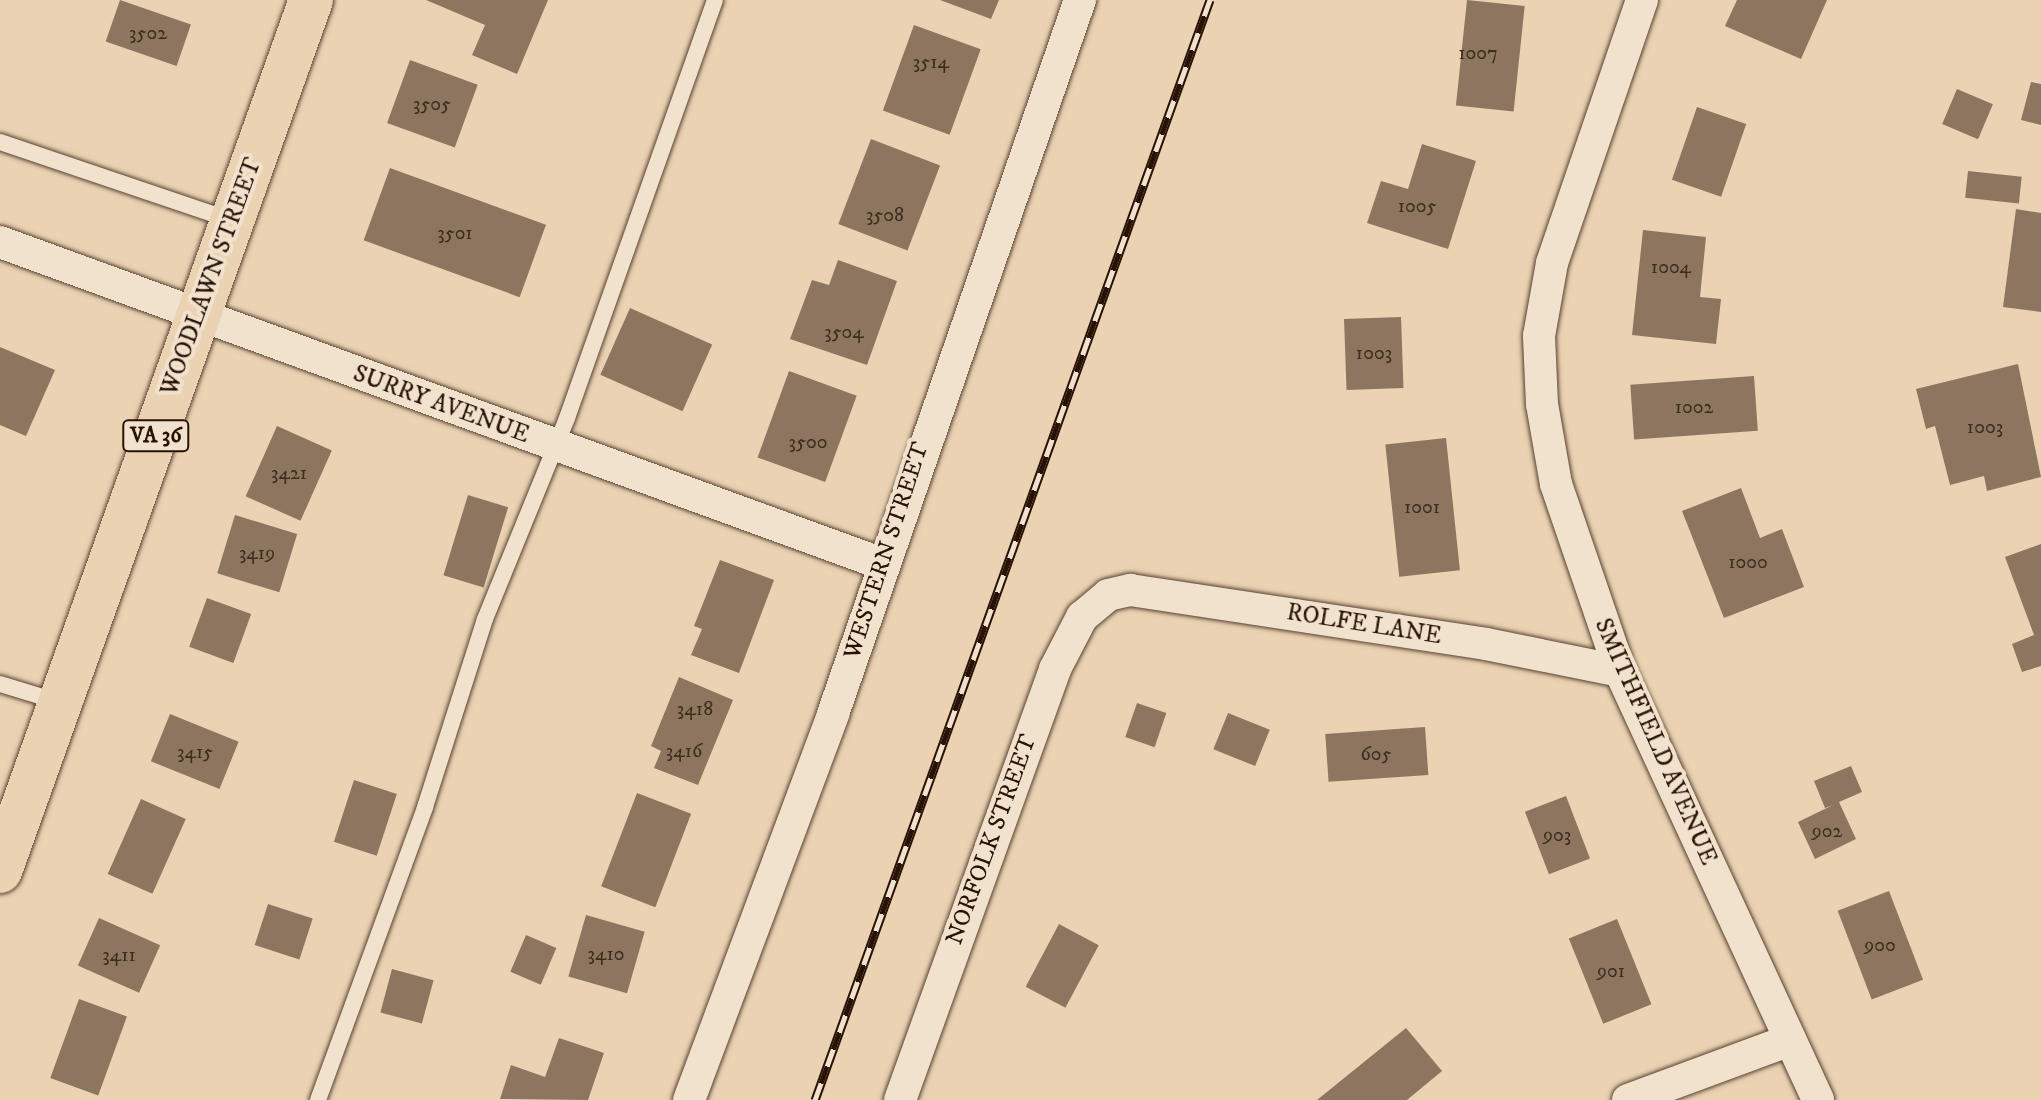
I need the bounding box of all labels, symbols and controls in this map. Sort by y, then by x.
house number: 3502 [129,21,167,45]
house number: 1007 [1458,41,1498,65]
house number: 3514 [913,50,949,74]
house number: 3505 [413,92,451,116]
street label: WOODLAWN STREET [156,154,268,400]
house number: 1005 [1398,194,1436,218]
house number: 3508 [866,203,904,227]
house number: 3501 [437,221,473,245]
house number: 1004 [1651,255,1691,279]
house number: 3504 [824,320,864,344]
house number: 1003 [1356,341,1392,365]
street label: SURRY AVENUE [349,360,533,450]
house number: 1002 [1675,395,1713,419]
house number: 1003 [1967,415,2003,439]
road number: VA 36 [122,418,190,454]
house number: 3500 [789,430,827,454]
street label: WESTERN STREET [838,439,936,663]
house number: 3421 [271,461,307,485]
house number: 1001 [1404,495,1440,519]
house number: 3419 [239,541,275,565]
house number: 1000 [1728,550,1768,574]
street label: ROLFE LANE [1285,599,1443,651]
street label: SMITHFIELD AVENUE [1588,614,1722,870]
house number: 3418 [677,697,713,721]
street label: NORFOLK STREET [941,731,1043,949]
house number: 3416 [666,739,702,763]
house number: 3415 [177,740,213,764]
house number: 605 [1360,742,1392,766]
house number: 902 [1812,819,1842,843]
house number: 903 [1543,823,1571,847]
house number: 900 [1864,933,1896,957]
house number: 3410 [587,942,625,966]
house number: 3411 [102,943,136,967]
house number: 901 [1597,959,1625,983]

